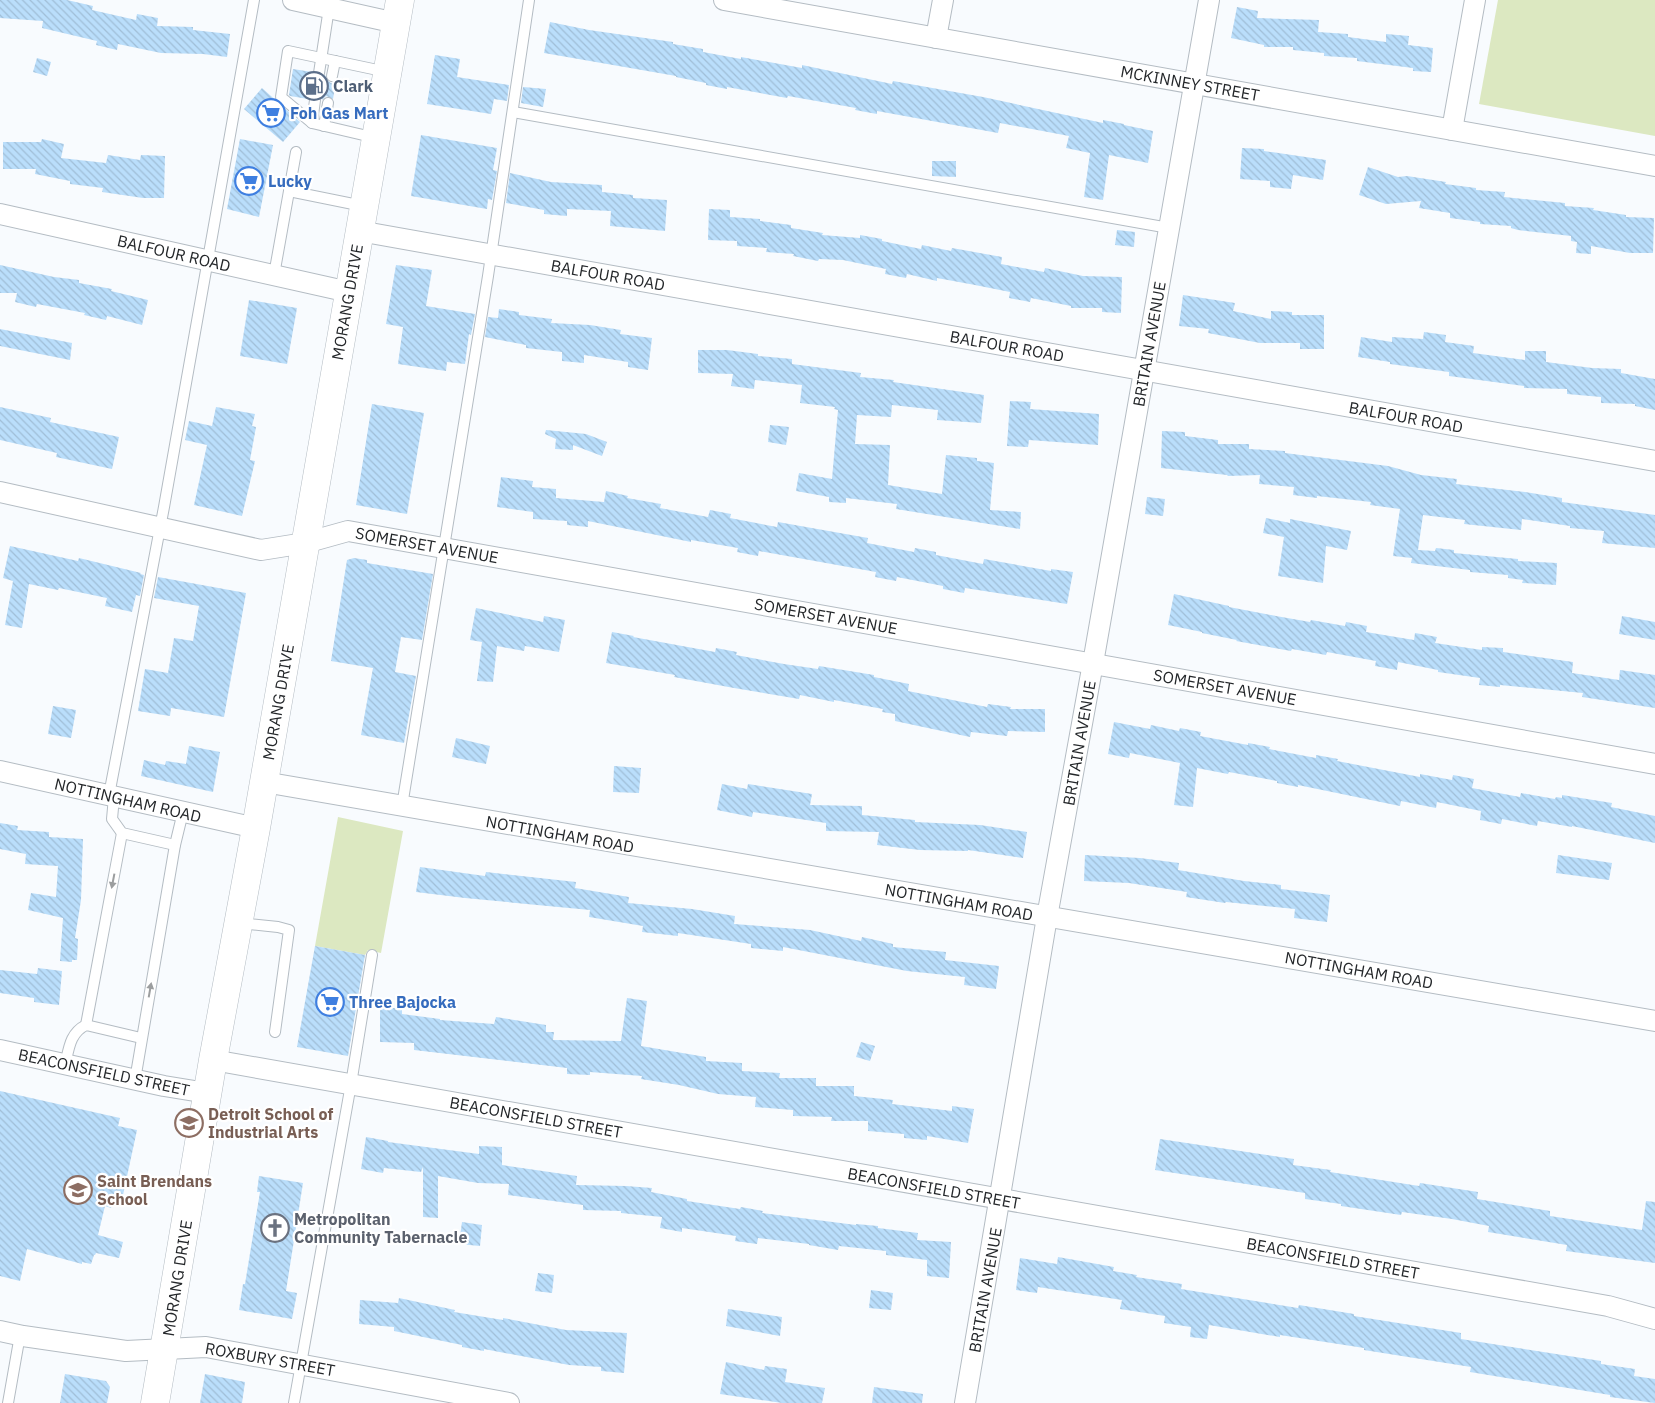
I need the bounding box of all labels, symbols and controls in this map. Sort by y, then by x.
street label: MCKINNEY STREET [1119,61,1261,105]
fuel station icon: Clark [299,71,329,101]
place label: Clark [333,76,374,96]
supermarket icon: Foh Gas Mart [256,98,286,128]
place label: Foh Gas Mart [290,103,389,123]
supermarket icon: Lucky [234,166,264,196]
place label: Lucky [268,171,312,191]
street label: BALFOUR ROAD [115,230,233,276]
street label: MORANG DRIVE [327,242,367,362]
street label: BALFOUR ROAD [549,255,667,295]
street label: BRITAIN AVENUE [1128,280,1170,408]
street label: BALFOUR ROAD [948,326,1066,366]
street label: BALFOUR ROAD [1347,397,1465,437]
street label: SOMERSET AVENUE [354,523,500,567]
street label: SOMERSET AVENUE [753,594,899,638]
street label: MORANG DRIVE [258,642,298,762]
street label: SOMERSET AVENUE [1152,665,1298,709]
street label: BRITAIN AVENUE [1058,679,1100,807]
street label: NOTTINGHAM ROAD [53,773,203,827]
street label: NOTTINGHAM ROAD [484,811,636,857]
one-way arrow [109,873,117,888]
street label: NOTTINGHAM ROAD [883,879,1035,925]
street label: NOTTINGHAM ROAD [1283,947,1435,993]
one-way arrow [146,981,154,997]
supermarket icon: Three Bajocka [315,987,345,1017]
place label: Three Bajocka [349,992,456,1012]
street label: BEACONSFIELD STREET [16,1044,192,1100]
street label: BEACONSFIELD STREET [448,1092,624,1142]
place label: Detroit School of Industrial Arts [208,1104,334,1142]
school or university icon: Detroit School of Industrial Arts [174,1108,204,1138]
street label: BEACONSFIELD STREET [846,1163,1022,1213]
place label: Saint Brendans School [97,1171,212,1209]
school or university icon: Saint Brendans School [63,1175,93,1205]
place label: Metropolitan Community Tabernacle [294,1209,467,1247]
church icon: Metropolitan Community Tabernacle [260,1213,290,1243]
street label: MORANG DRIVE [158,1218,196,1338]
street label: BRITAIN AVENUE [964,1226,1006,1354]
street label: BEACONSFIELD STREET [1245,1233,1421,1283]
street label: ROXBURY STREET [204,1338,336,1380]

